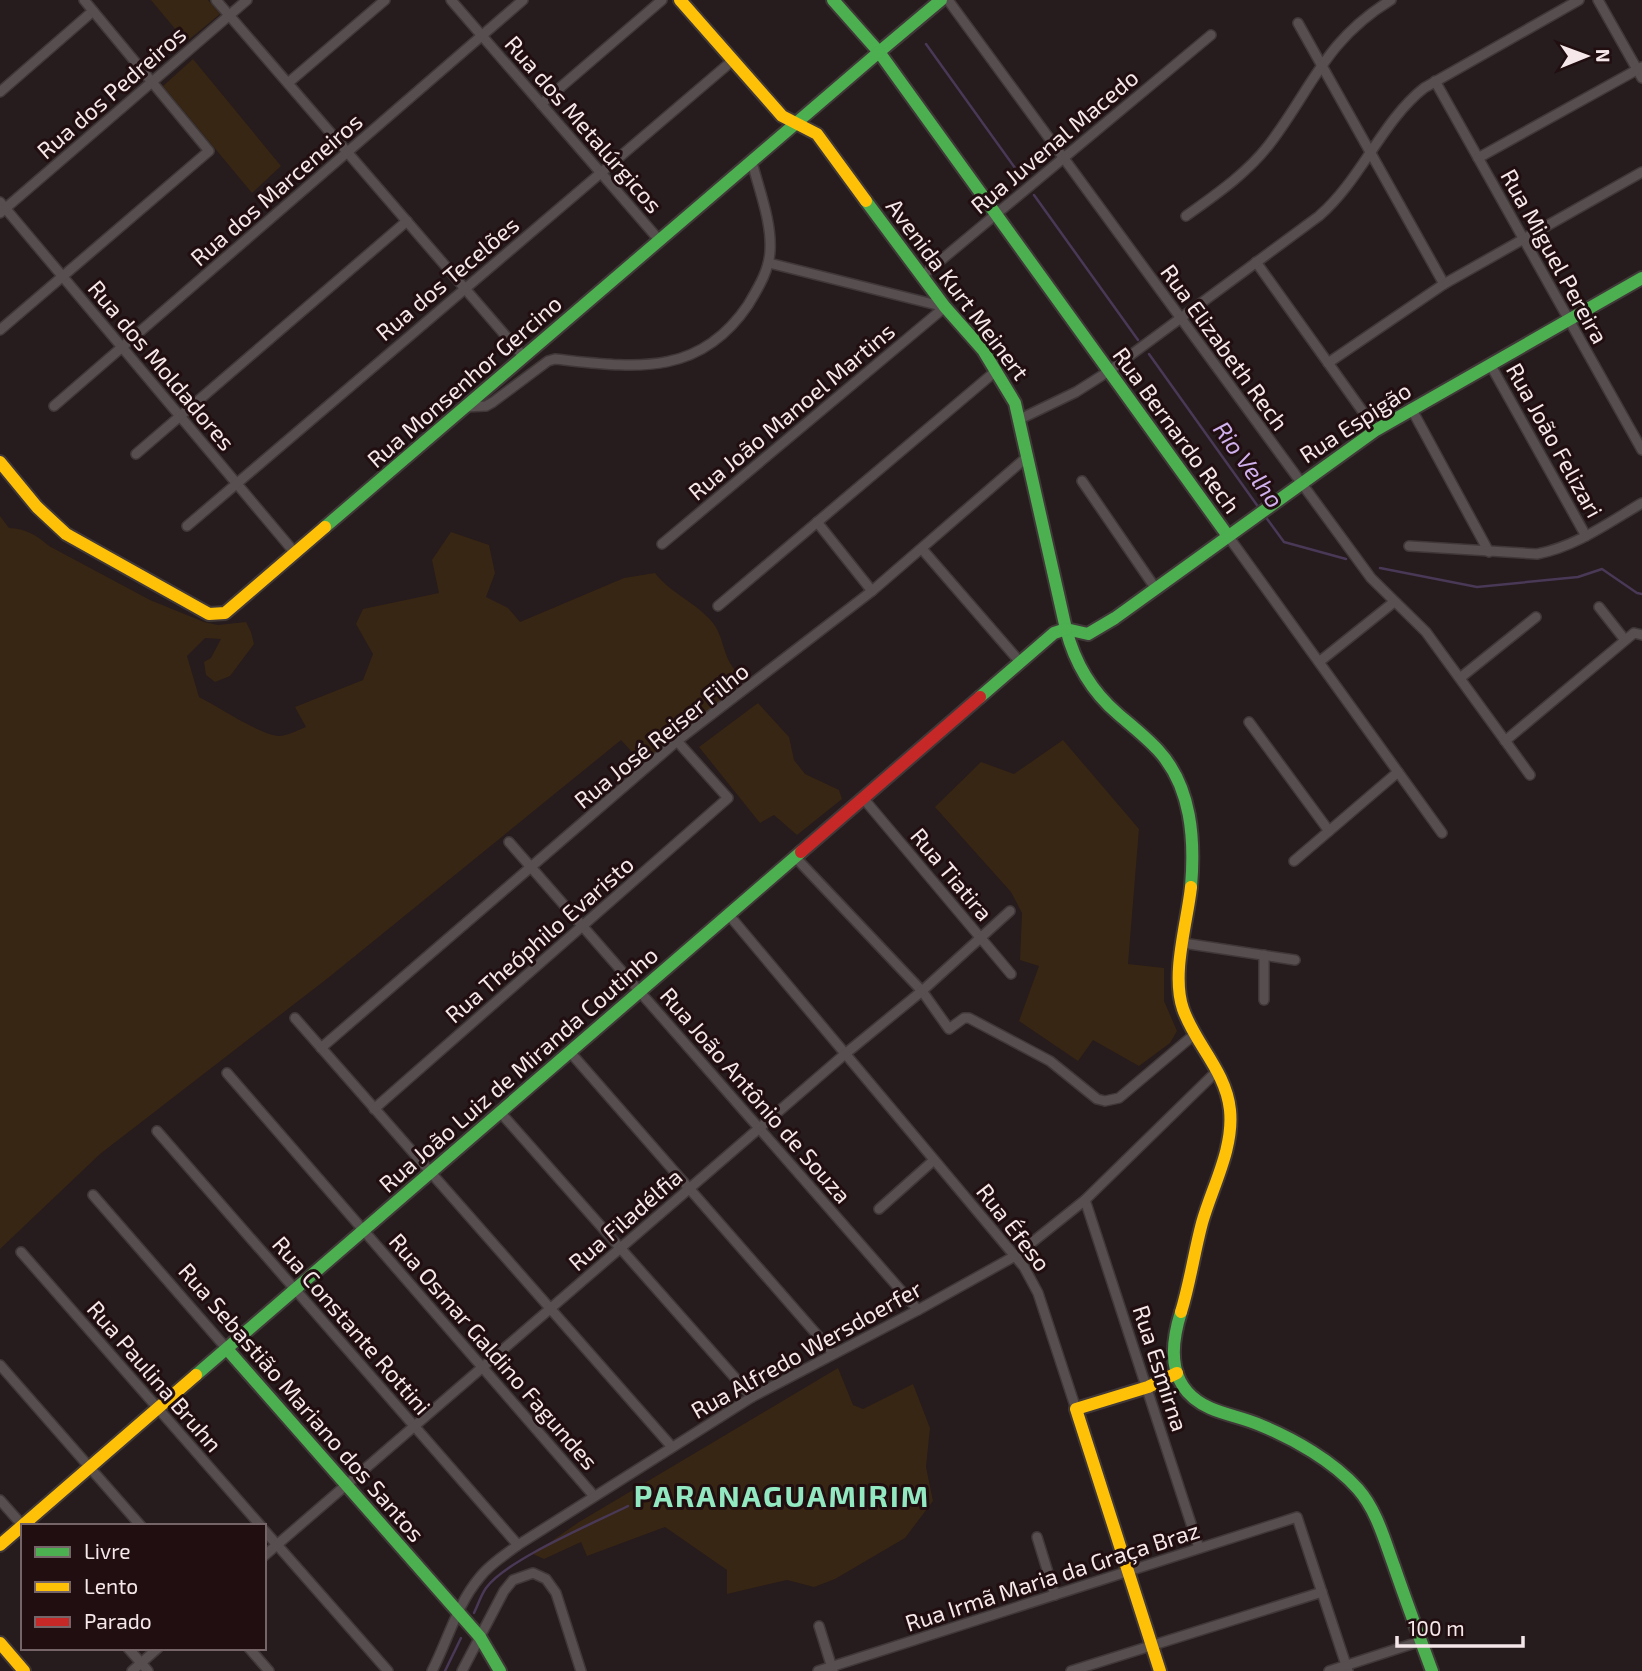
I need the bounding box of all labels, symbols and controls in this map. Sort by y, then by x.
street label: Rua dos Pedreiros [31,20,191,164]
north arrow [1551,21,1621,91]
street label: Rua dos Metalúrgicos [499,30,669,218]
text: N [1592,49,1615,63]
street label: Rua Juvenal Macedo [965,63,1143,219]
street label: Rua dos Marceneiros [184,107,368,271]
street label: Rua Miguel Pereira [1495,164,1615,348]
street label: Avenida Kurt Meinert [881,193,1035,385]
street label: Rua dos Tecelões [370,210,524,346]
street label: Rua Elizabeth Rech [1155,258,1295,436]
street label: Rua dos Moldadores [83,274,241,456]
street label: Rua Monsenhor Gercino [361,289,567,473]
street label: Rua João Manoel Martins [682,316,900,506]
street label: Rua Bernardo Rech [1107,342,1247,518]
street label: Rua João Felizari [1501,358,1609,522]
street label: Rua Espigão [1294,376,1416,468]
water label: Rio Velho [1208,415,1290,513]
street label: Rua José Reiser Filho [568,656,754,814]
street label: Rua Tiatira [905,822,999,926]
street label: Rua Theóphilo Evaristo [439,850,639,1028]
street label: Rua João Luiz de Miranda Coutinho [373,940,663,1198]
street label: Rua João Antônio de Souza [655,981,857,1209]
street label: Rua Filadélfia [562,1162,688,1276]
street label: Rua Éfeso [971,1178,1057,1276]
street label: Rua Osmar Galdino Fagundes [384,1227,604,1475]
street label: Rua Constante Rottini [267,1230,437,1420]
street label: Rua Sebastião Mariano dos Santos [173,1257,431,1547]
street label: Rua Alfredo Wersdoerfer [686,1274,926,1424]
street label: Rua Paulina Bruhn [82,1295,228,1457]
street label: Rua Esmirna [1127,1302,1195,1434]
district label: PARANAGUAMIRIM [634,1477,930,1513]
street label: Rua Irmã Maria da Graça Braz [901,1515,1203,1638]
legend [21,1524,266,1650]
text: Livre [84,1538,131,1563]
text: Lento [84,1573,138,1598]
scale bar [1397,1604,1523,1648]
text: Parado [84,1608,152,1633]
text: 100 m [1408,1615,1465,1640]

